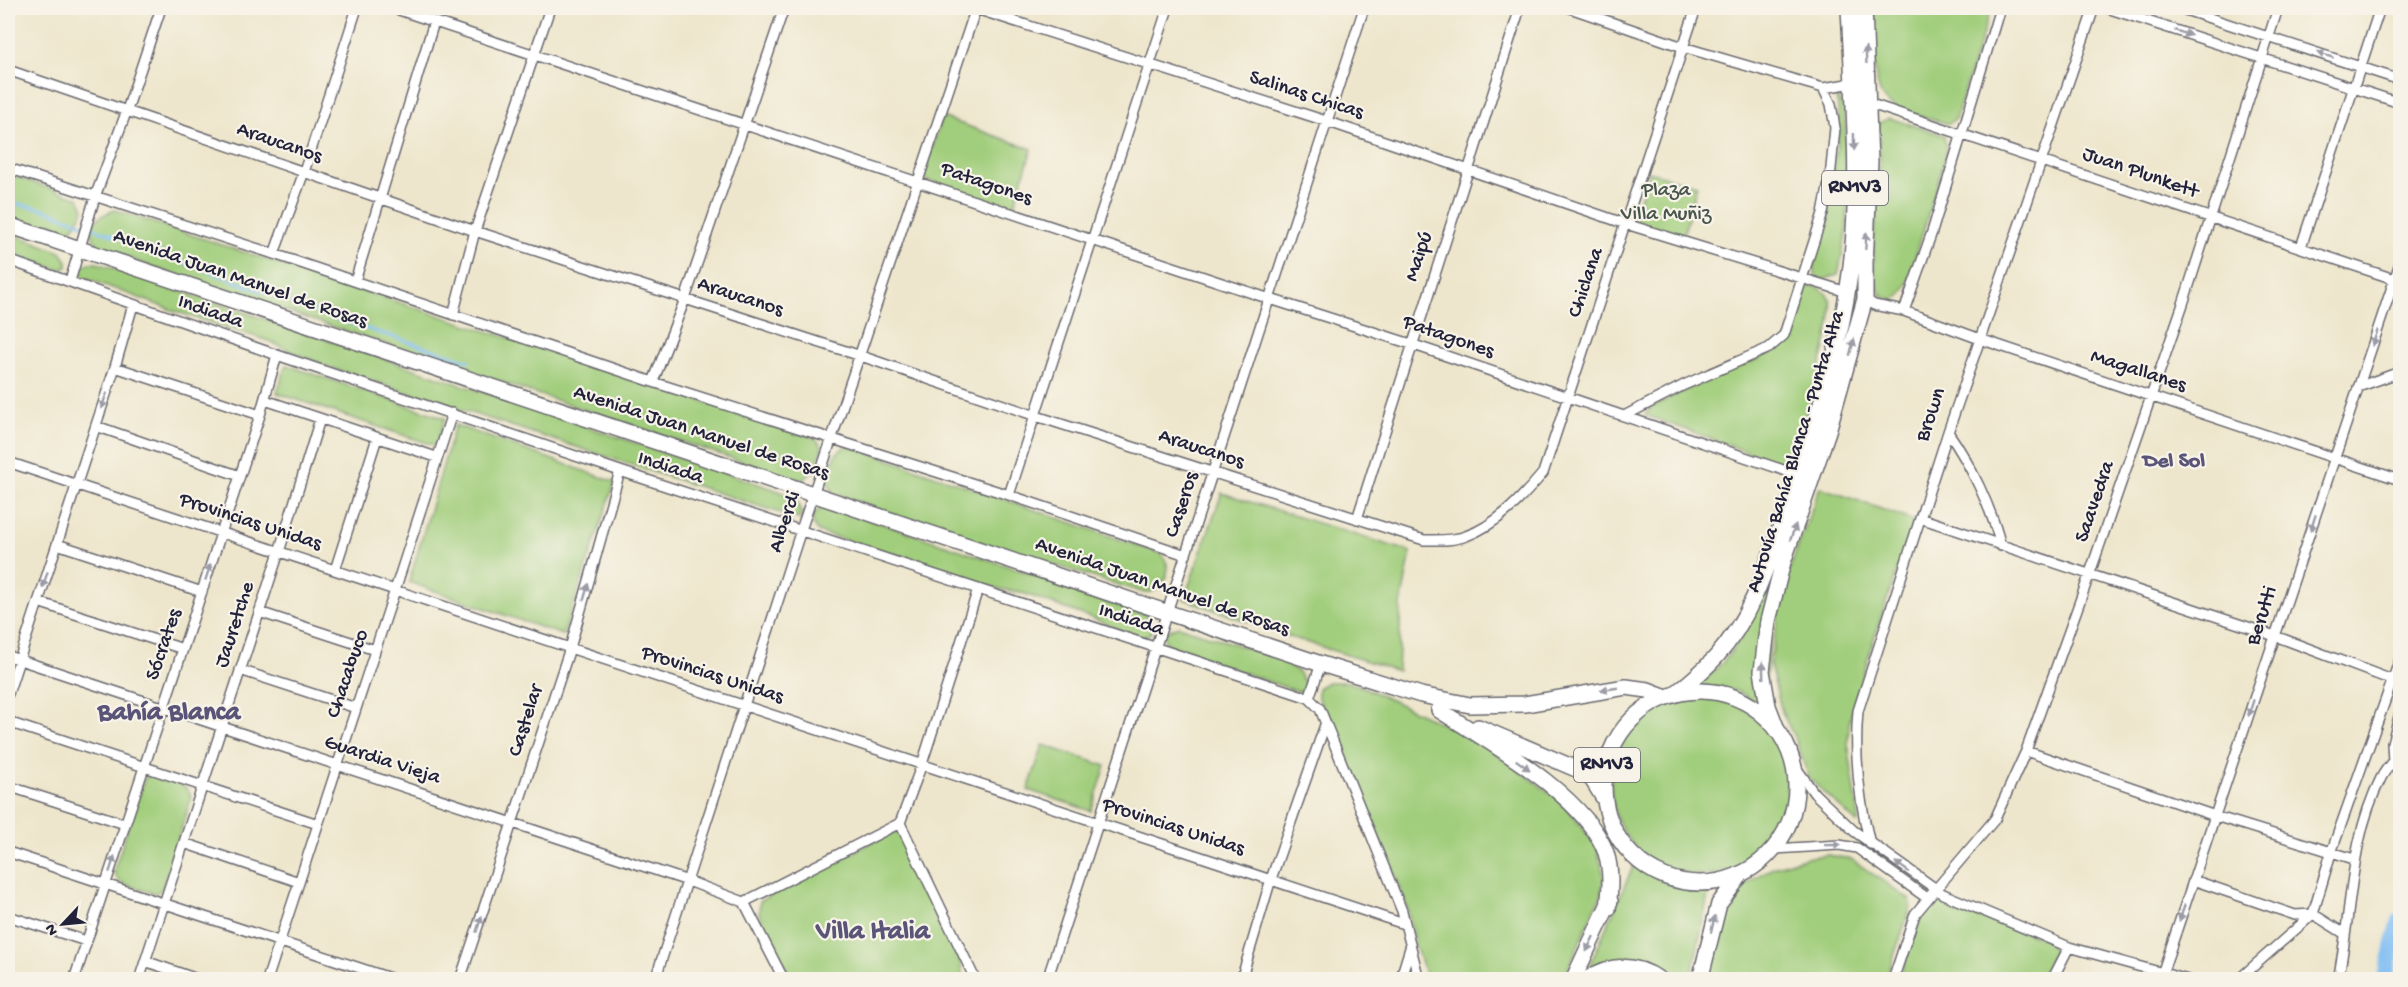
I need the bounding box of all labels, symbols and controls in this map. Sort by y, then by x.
one-way arrow [2174,28,2192,38]
one-way arrow [1861,46,1870,65]
one-way arrow [2316,49,2334,59]
street label: Salinas Chicas [1246,66,1367,127]
street label: Araucanos [233,118,326,171]
one-way arrow [1850,132,1859,151]
street label: Juan Plunkett [2079,142,2204,206]
street label: Patagones [936,157,1036,213]
road number: RN1V3 [1822,171,1888,205]
park label: Plaza Villa Muñiz [1620,179,1712,228]
street label: Avenida Juan Manuel de Rosas [110,225,372,336]
street label: Maipú [1400,229,1440,285]
one-way arrow [1861,231,1871,250]
street label: Chiclana [1563,244,1611,321]
street label: Araucanos [694,272,787,324]
street label: Indiada [174,290,247,336]
street label: Autovía Bahía Blanca - Punta Alta [1742,307,1852,596]
street label: Patagones [1398,310,1498,366]
one-way arrow [2370,329,2379,347]
one-way arrow [1848,337,1857,355]
street label: Magallanes [2087,345,2190,400]
street label: Avenida Juan Manuel de Rosas [570,381,833,488]
street label: Brown [1911,385,1953,446]
one-way arrow [98,392,108,410]
street label: Araucanos [1155,424,1248,476]
street label: Indiada [634,447,707,492]
district label: Del Sol [2141,449,2205,475]
street label: Saavedra [2070,457,2122,546]
street label: Caseros [1161,468,1206,541]
street label: Provincias Unidas [175,488,325,558]
street label: Alberdi [764,488,808,556]
one-way arrow [2308,514,2317,532]
one-way arrow [1789,523,1799,541]
street label: Avenida Juan Manuel de Rosas [1032,533,1294,644]
one-way arrow [204,563,214,581]
one-way arrow [40,571,49,589]
street label: Jauretche [210,578,262,671]
one-way arrow [582,582,591,600]
street label: Berutti [2241,583,2284,650]
street label: Indiada [1095,599,1168,644]
street label: Sócrates [141,605,189,684]
street label: Chacabuco [322,626,376,722]
street label: Provincias Unidas [637,641,787,711]
one-way arrow [1758,661,1767,680]
street label: Castelar [504,681,551,760]
one-way arrow [1600,684,1619,694]
district label: Bahía Blanca [97,698,242,730]
one-way arrow [2246,699,2256,717]
street label: Guardia Vieja [321,730,444,792]
road number: RN1V3 [1574,748,1640,782]
one-way arrow [1514,759,1530,771]
street label: Provincias Unidas [1098,793,1248,863]
one-way arrow [1824,840,1843,850]
one-way arrow [107,855,117,873]
one-way arrow [1895,861,1911,873]
north arrow [33,894,93,954]
one-way arrow [2177,904,2187,922]
one-way arrow [474,915,484,933]
one-way arrow [1708,915,1718,933]
district label: Villa Italia [815,917,932,949]
text: N [42,920,63,938]
one-way arrow [1586,935,1596,953]

